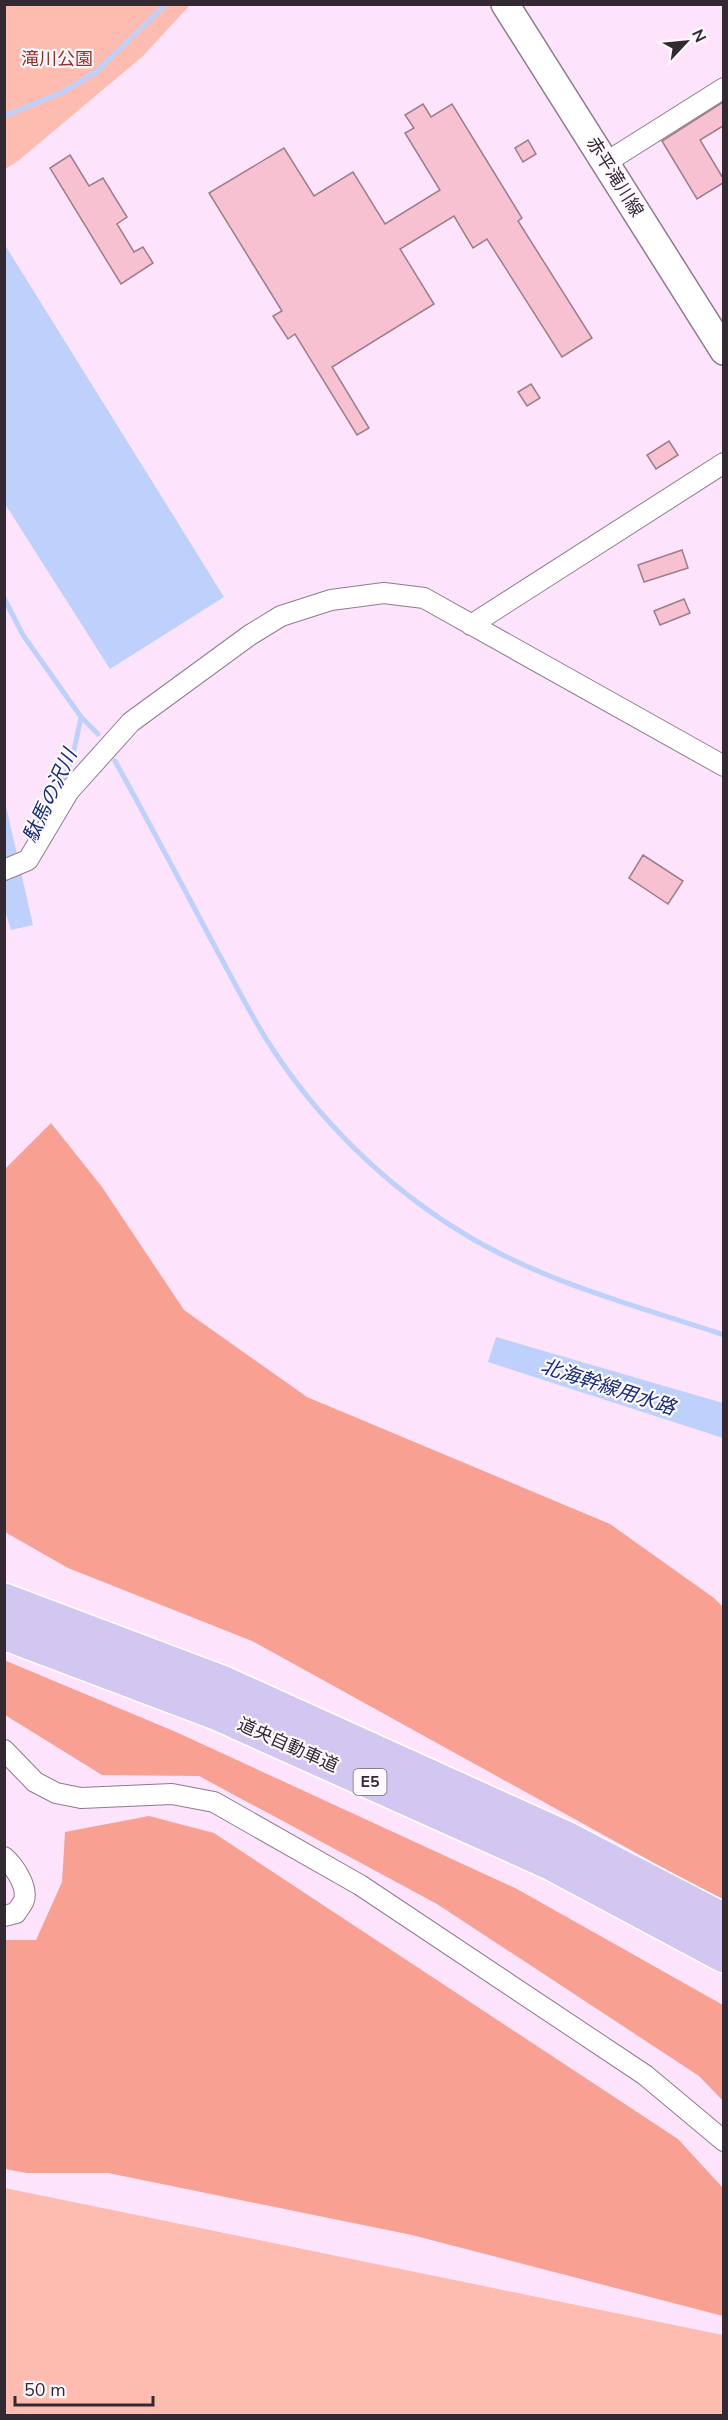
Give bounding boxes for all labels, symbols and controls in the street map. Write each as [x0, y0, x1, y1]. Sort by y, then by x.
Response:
north arrow [656, 12, 716, 72]
text: N [686, 26, 711, 46]
park label: 滝川公園 [21, 47, 93, 71]
street label: 赤平滝川線 [581, 132, 649, 222]
water label: 駄馬の沢川 [17, 743, 84, 847]
water label: 北海幹線用水路 [537, 1353, 681, 1422]
street label: 道央自動車道 [234, 1712, 342, 1778]
road number: E5 [354, 1769, 386, 1795]
scale bar [15, 2369, 153, 2407]
text: 50 m [24, 2378, 66, 2402]

